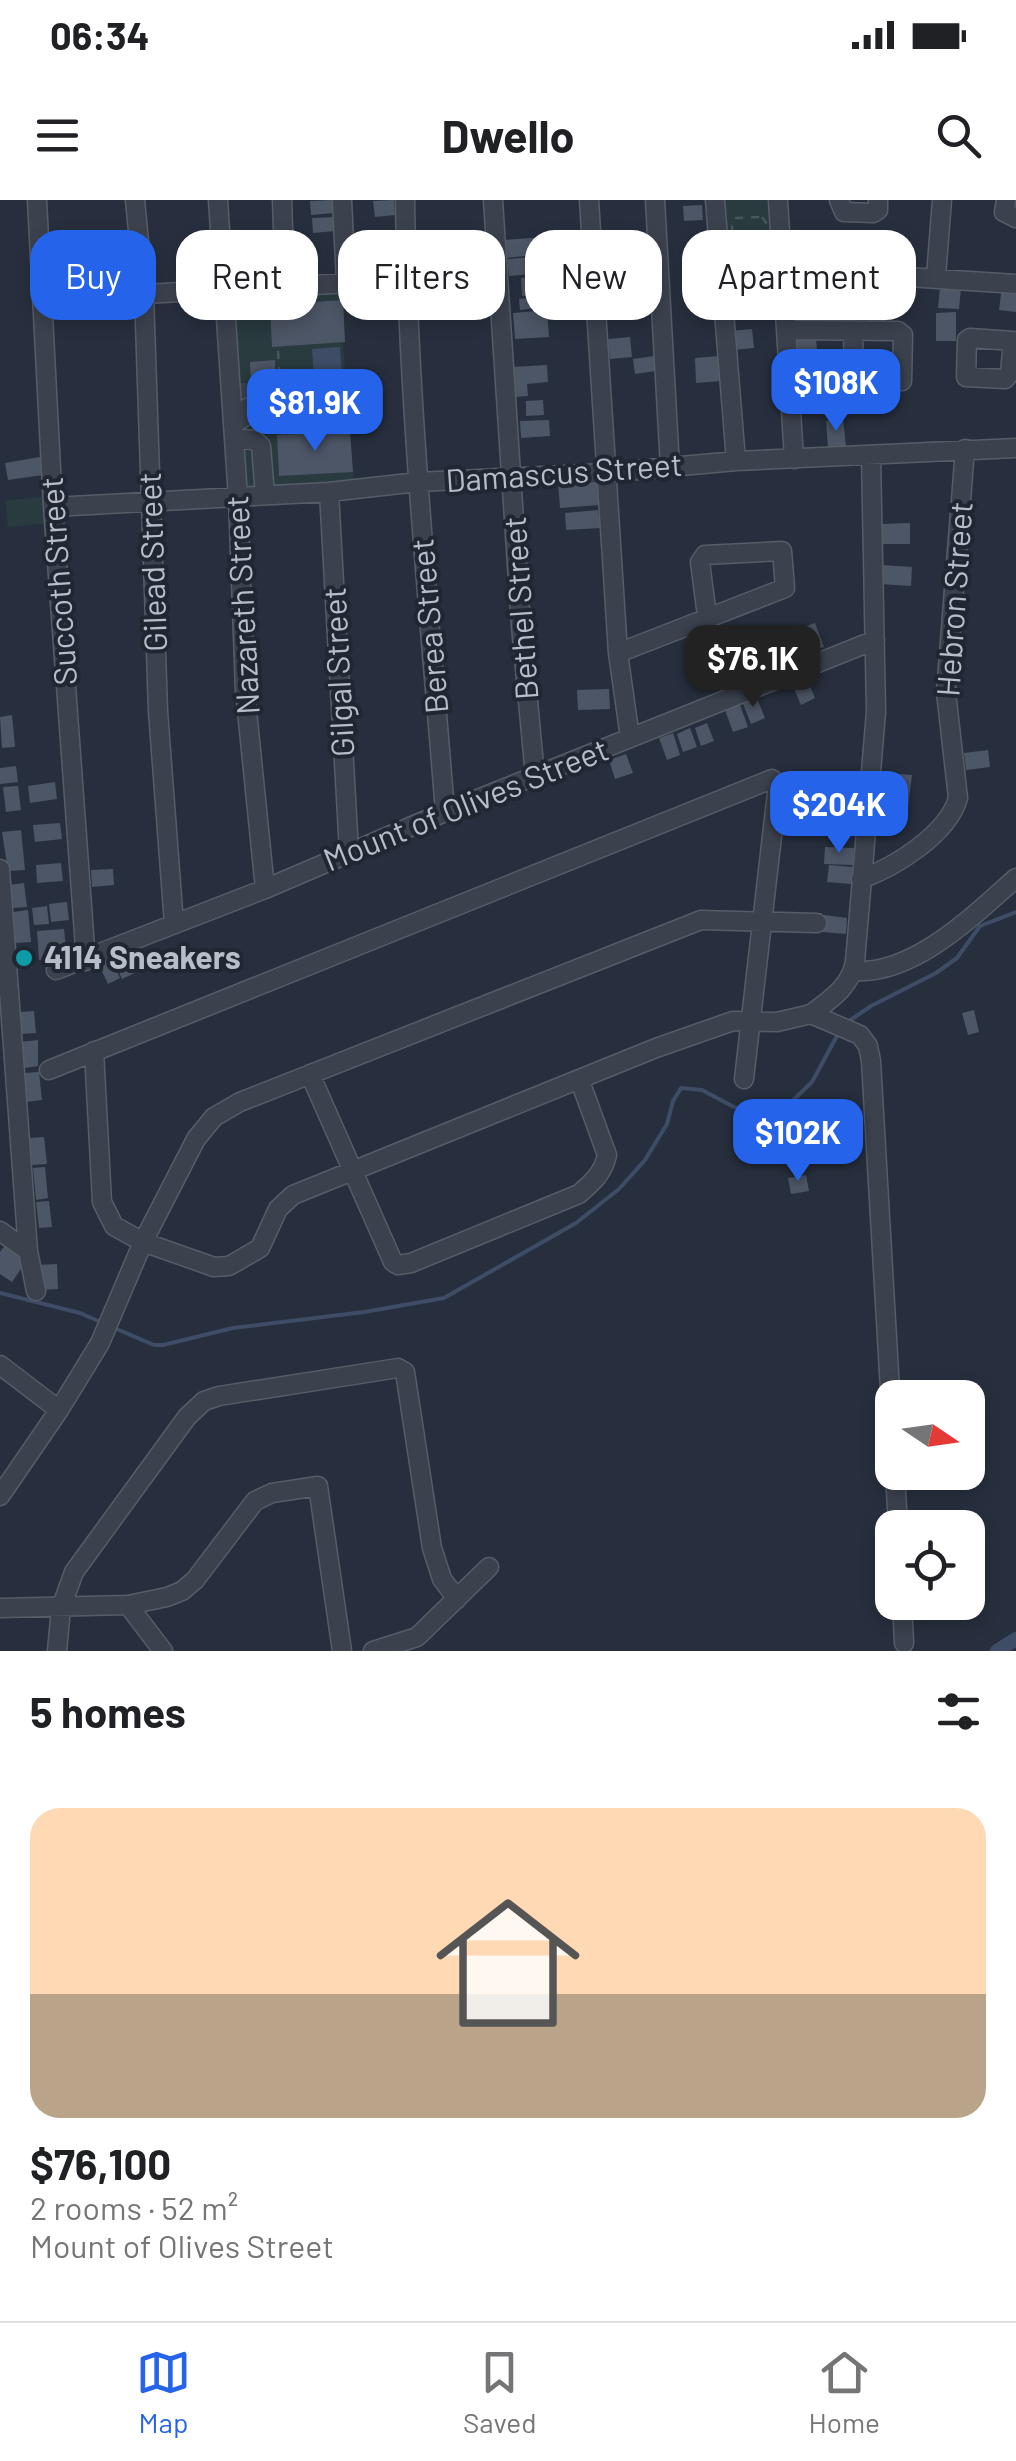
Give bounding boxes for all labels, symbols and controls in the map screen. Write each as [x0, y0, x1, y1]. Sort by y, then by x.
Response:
text: 06:34 [50, 12, 149, 58]
icon: menu [30, 108, 85, 163]
text: Dwello [441, 108, 575, 162]
icon: search [931, 108, 986, 163]
chip: Buy [30, 230, 156, 320]
chip: Rent [176, 230, 318, 320]
chip: Filters [338, 230, 505, 320]
chip: New [525, 230, 662, 320]
chip: Apartment [682, 230, 916, 320]
pin: $108K [766, 349, 906, 434]
text: $108K [793, 362, 879, 400]
pin: $81.9K [234, 369, 396, 454]
text: $81.9K [269, 382, 361, 420]
street label: Damascus Street [444, 444, 683, 498]
street label: Gilead Street [129, 472, 173, 652]
street label: Succoth Street [31, 476, 83, 687]
street label: Nazareth Street [216, 494, 266, 716]
street label: Hebron Street [927, 500, 979, 698]
street label: Bethel Street [494, 515, 544, 701]
street label: Berea Street [401, 537, 455, 715]
street label: Gilgal Street [314, 586, 360, 758]
pin: $76.1K [672, 625, 834, 710]
text: $76.1K [707, 638, 799, 676]
street label: Mount of Olives Street [317, 729, 613, 878]
pin: $204K [769, 771, 909, 856]
text: $204K [792, 784, 886, 822]
place label: 4114 Sneakers [44, 937, 241, 975]
marker: 4114 Sneakers [13, 947, 35, 969]
pin: $102K [728, 1099, 868, 1184]
text: $102K [755, 1112, 841, 1150]
north arrow [875, 1380, 985, 1490]
map controls [875, 1380, 985, 1620]
button: locate [875, 1510, 985, 1620]
icon: filters [931, 1684, 986, 1739]
text: 5 homes [30, 1686, 186, 1736]
icon: home [418, 1873, 598, 2053]
text: $76,100 [30, 2138, 171, 2188]
text: 2 rooms · 52 m² [30, 2188, 238, 2226]
text: Mount of Olives Street [30, 2226, 334, 2264]
tab: Map [136, 2345, 191, 2439]
tab: Saved [463, 2345, 537, 2439]
tab: Home [809, 2345, 880, 2439]

